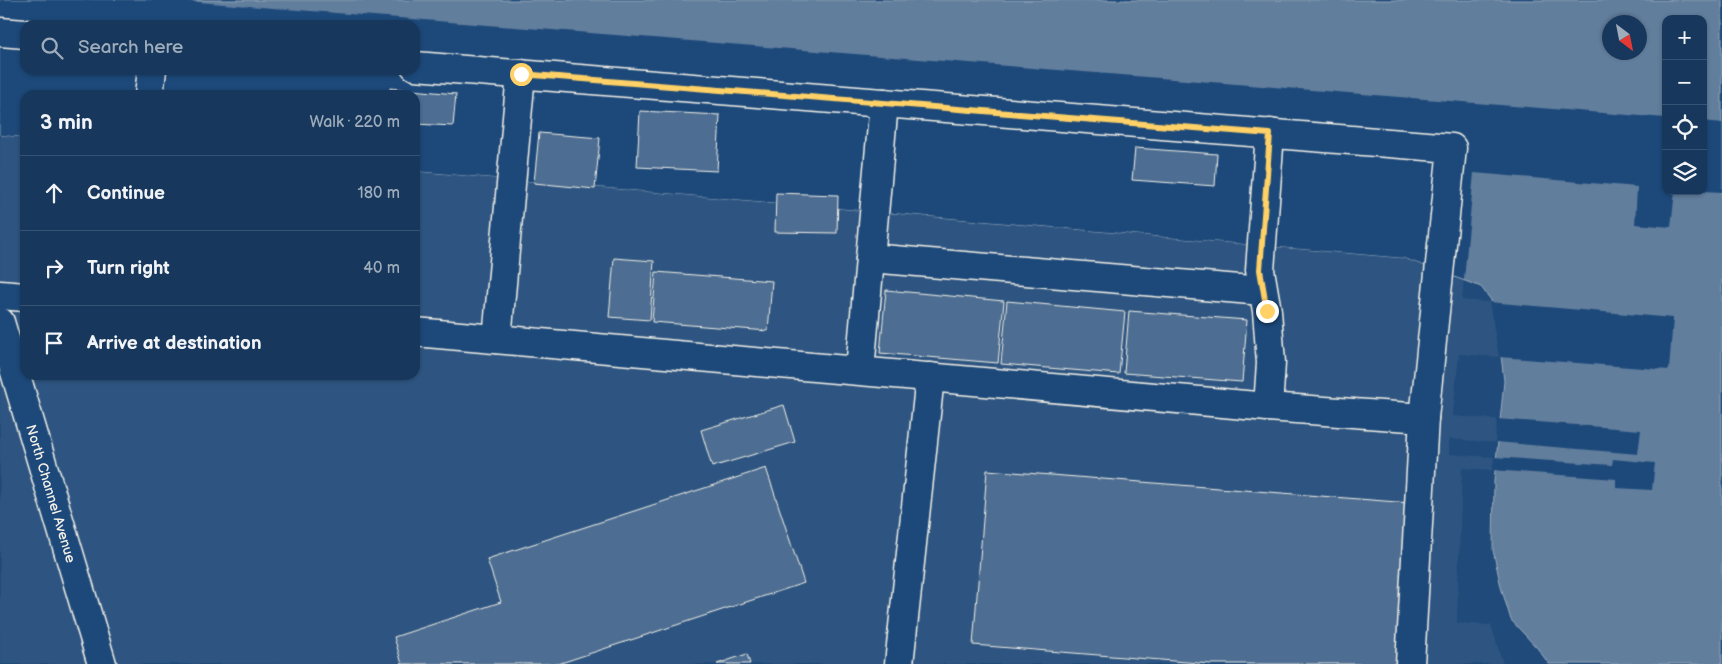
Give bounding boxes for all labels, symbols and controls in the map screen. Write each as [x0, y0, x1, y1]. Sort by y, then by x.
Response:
north arrow [1602, 15, 1647, 60]
map controls [1662, 15, 1707, 195]
button: + [1662, 15, 1707, 60]
search box [20, 20, 420, 75]
icon: search [38, 34, 66, 62]
text: Search here [78, 36, 183, 59]
button: − [1662, 60, 1707, 105]
route start [510, 63, 533, 86]
button: locate [1662, 105, 1707, 150]
text: 3 min [40, 110, 93, 135]
text: Walk · 220 m [310, 113, 400, 132]
button: layers [1662, 150, 1707, 195]
icon: ahead [40, 179, 68, 207]
text: Continue [87, 182, 165, 205]
text: 180 m [358, 184, 400, 203]
icon: right [40, 254, 68, 282]
text: Turn right [87, 257, 170, 280]
text: 40 m [363, 259, 400, 278]
route end [1256, 300, 1279, 323]
icon: arrive [40, 329, 68, 357]
text: Arrive at destination [87, 332, 262, 355]
street label: North Channel Avenue [22, 423, 79, 565]

